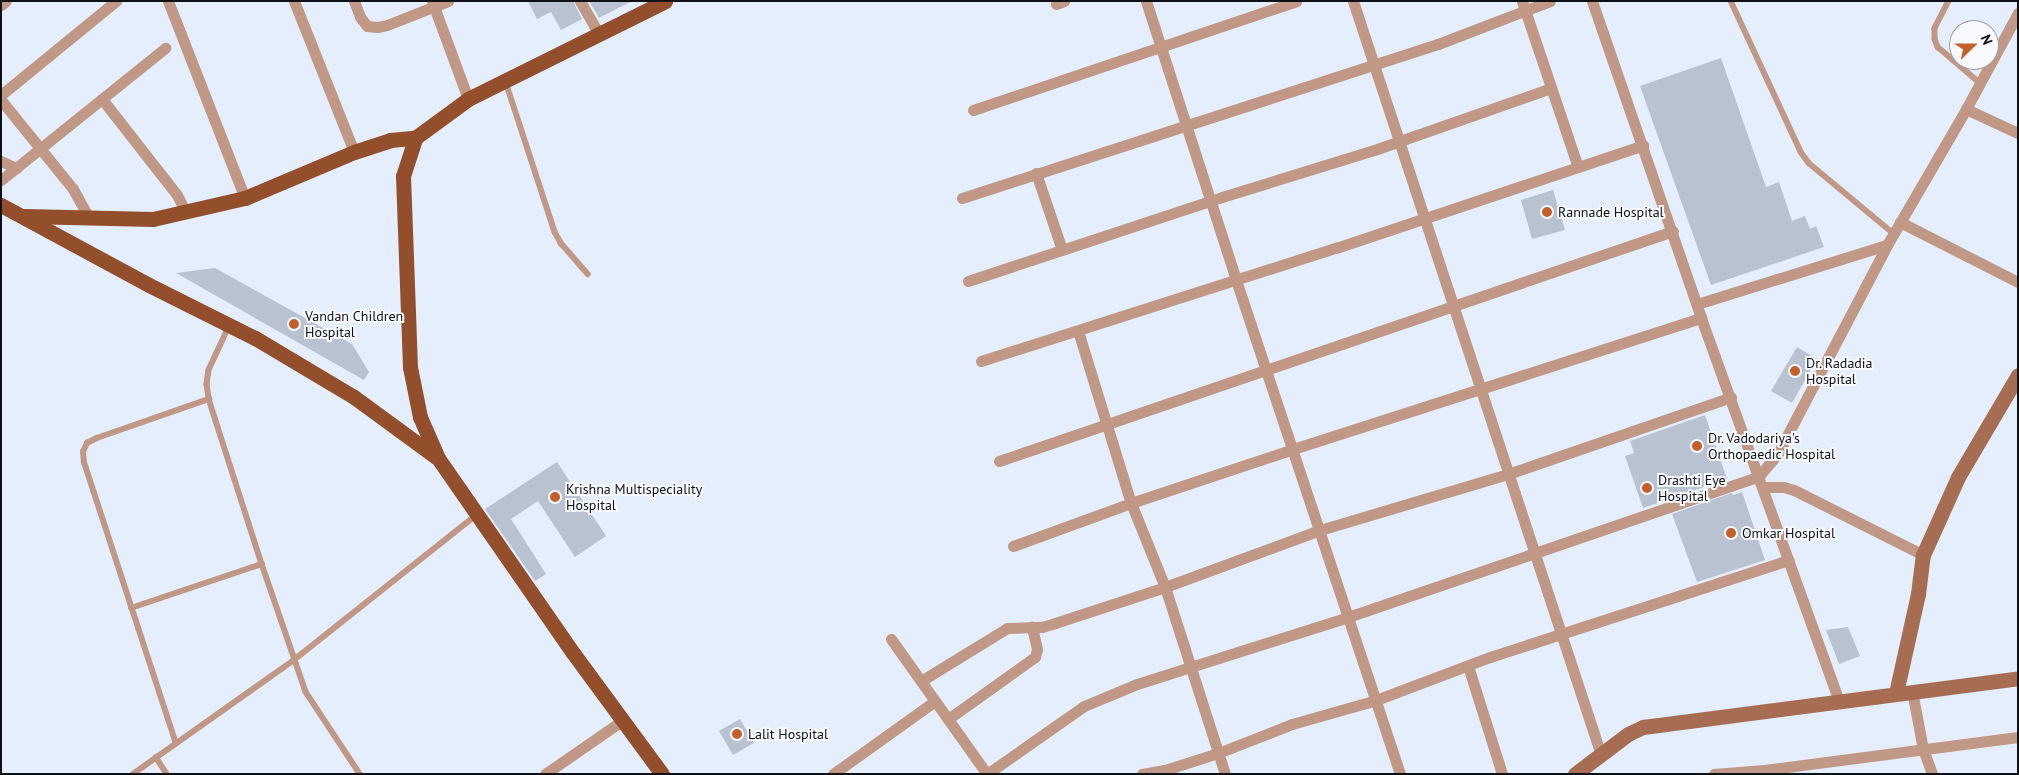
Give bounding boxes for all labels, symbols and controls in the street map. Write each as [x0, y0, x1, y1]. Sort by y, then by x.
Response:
north arrow [1949, 20, 1999, 70]
text: N [1977, 32, 1997, 47]
place label: Rannade Hospital [1558, 204, 1664, 220]
marker: Rannade Hospital [1540, 205, 1554, 219]
place label: Vandan Children Hospital [305, 308, 403, 341]
marker: Vandan Children Hospital [287, 317, 301, 331]
place label: Dr. Radadia Hospital [1806, 355, 1874, 388]
marker: Dr. Radadia Hospital [1788, 364, 1802, 378]
place label: Dr. Vadodariya's Orthopaedic Hospital [1708, 430, 1836, 462]
marker: Dr. Vadodariya's Orthopaedic Hospital [1690, 439, 1704, 453]
place label: Drashti Eye Hospital [1658, 472, 1726, 504]
place label: Krishna Multispeciality Hospital [566, 481, 702, 514]
marker: Drashti Eye Hospital [1640, 481, 1654, 495]
marker: Krishna Multispeciality Hospital [548, 490, 562, 504]
place label: Omkar Hospital [1742, 525, 1835, 541]
marker: Omkar Hospital [1724, 526, 1738, 540]
place label: Lalit Hospital [748, 726, 828, 742]
marker: Lalit Hospital [730, 727, 744, 741]

